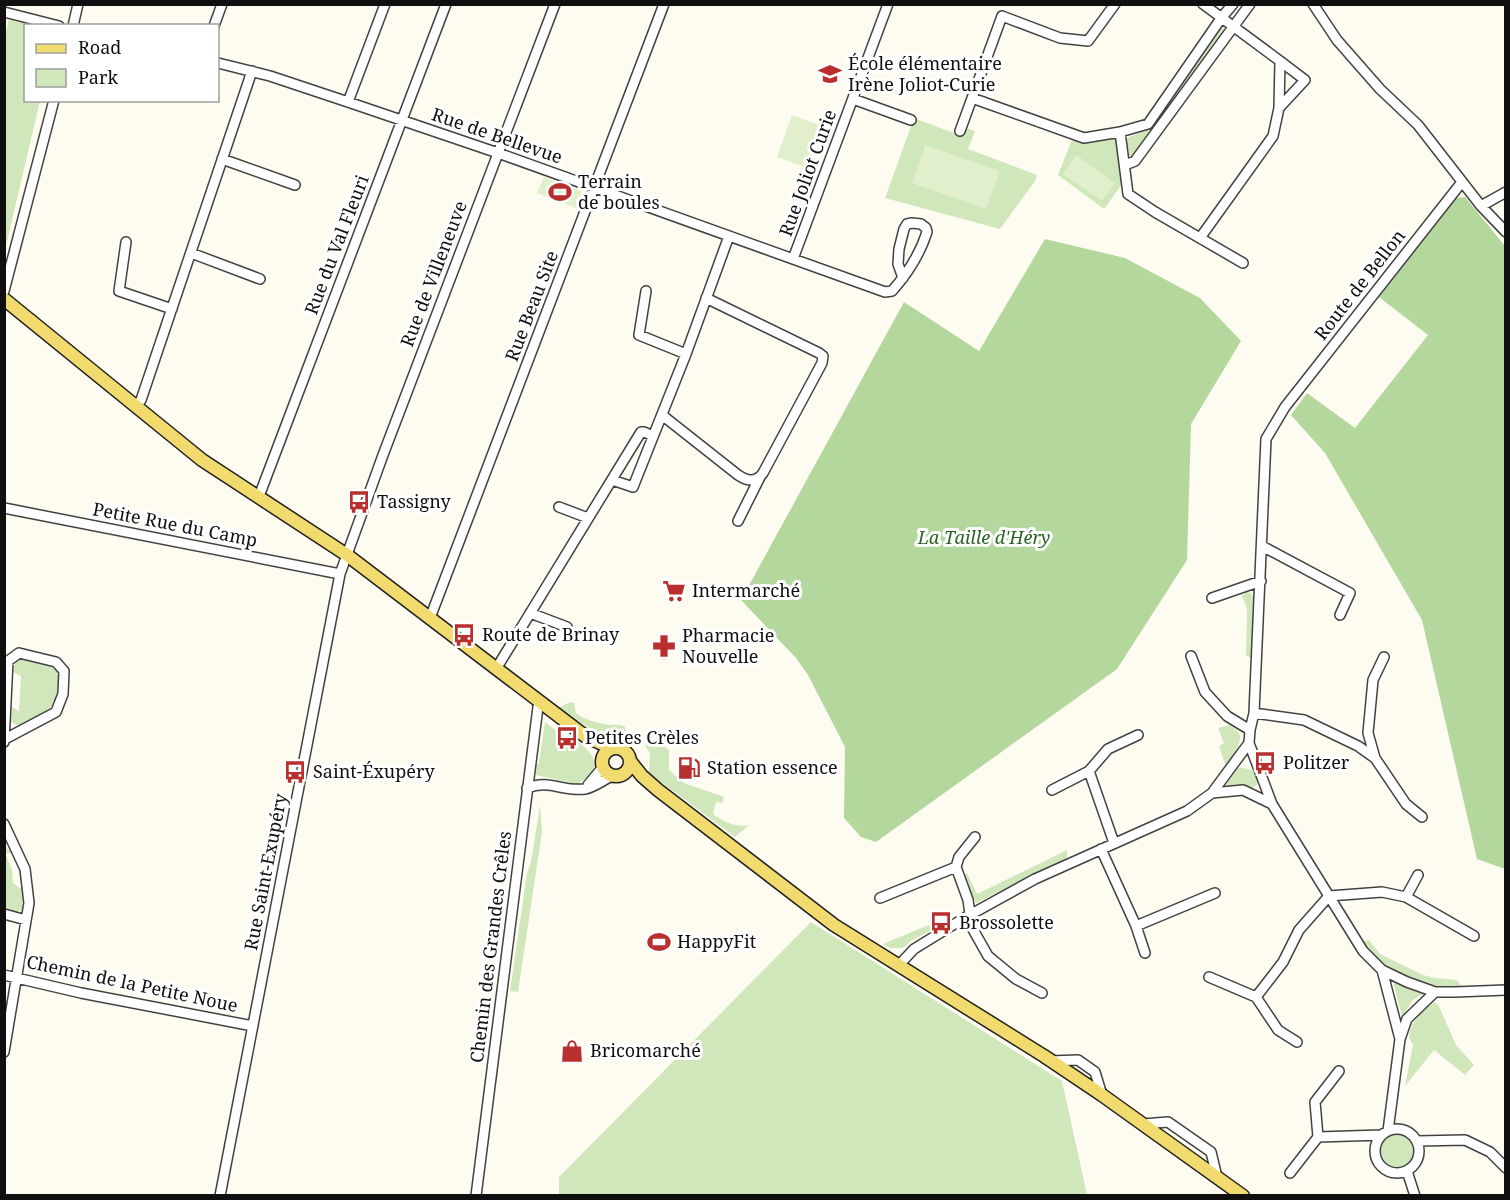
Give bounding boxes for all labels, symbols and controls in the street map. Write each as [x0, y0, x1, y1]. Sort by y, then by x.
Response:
legend [24, 24, 219, 102]
text: Road [78, 35, 121, 59]
place label: École élémentaire Irène Joliot-Curie [848, 51, 1002, 96]
school or university icon: École élémentaire Irène Joliot-Curie [817, 61, 843, 87]
text: Park [78, 65, 118, 89]
street label: Rue de Bellevue [429, 101, 566, 169]
street label: Rue Joliot Curie [773, 106, 841, 239]
place label: Terrain de boules [578, 169, 660, 214]
street label: Rue du Val Fleuri [298, 171, 374, 318]
sports icon: Terrain de boules [547, 179, 573, 205]
street label: Rue de Villeneuve [394, 197, 472, 350]
street label: Route de Bellon [1308, 224, 1410, 345]
street label: Rue Beau Site [499, 247, 563, 364]
bus stop icon: Tassigny [346, 489, 372, 515]
place label: Tassigny [377, 489, 452, 513]
street label: Petite Rue du Camp [91, 496, 260, 552]
park label: La Taille d'Héry [917, 525, 1050, 549]
supermarket icon: Intermarché [661, 578, 687, 604]
place label: Intermarché [692, 578, 800, 602]
bus stop icon: Route de Brinay [451, 622, 477, 648]
place label: Route de Brinay [482, 622, 620, 646]
place label: Pharmacie Nouvelle [682, 623, 774, 668]
pharmacy icon: Pharmacie Nouvelle [651, 633, 677, 659]
bus stop icon: Petites Crèles [554, 725, 580, 751]
place label: Petites Crèles [585, 725, 699, 749]
bus stop icon: Politzer [1252, 750, 1278, 776]
place label: Politzer [1283, 750, 1350, 774]
fuel station icon: Station essence [676, 755, 702, 781]
place label: Station essence [707, 755, 838, 779]
bus stop icon: Saint-Éxupéry [282, 759, 308, 785]
place label: Saint-Éxupéry [313, 759, 435, 783]
street label: Rue Saint-Exupéry [238, 791, 292, 952]
street label: Chemin des Grandes Crêles [464, 830, 516, 1064]
bus stop icon: Brossolette [928, 910, 954, 936]
place label: Brossolette [959, 910, 1054, 934]
sports icon: HappyFit [646, 929, 672, 955]
place label: HappyFit [677, 929, 756, 953]
street label: Chemin de la Petite Noue [24, 949, 240, 1017]
shop icon: Bricomarché [559, 1038, 585, 1064]
place label: Bricomarché [590, 1038, 701, 1062]

